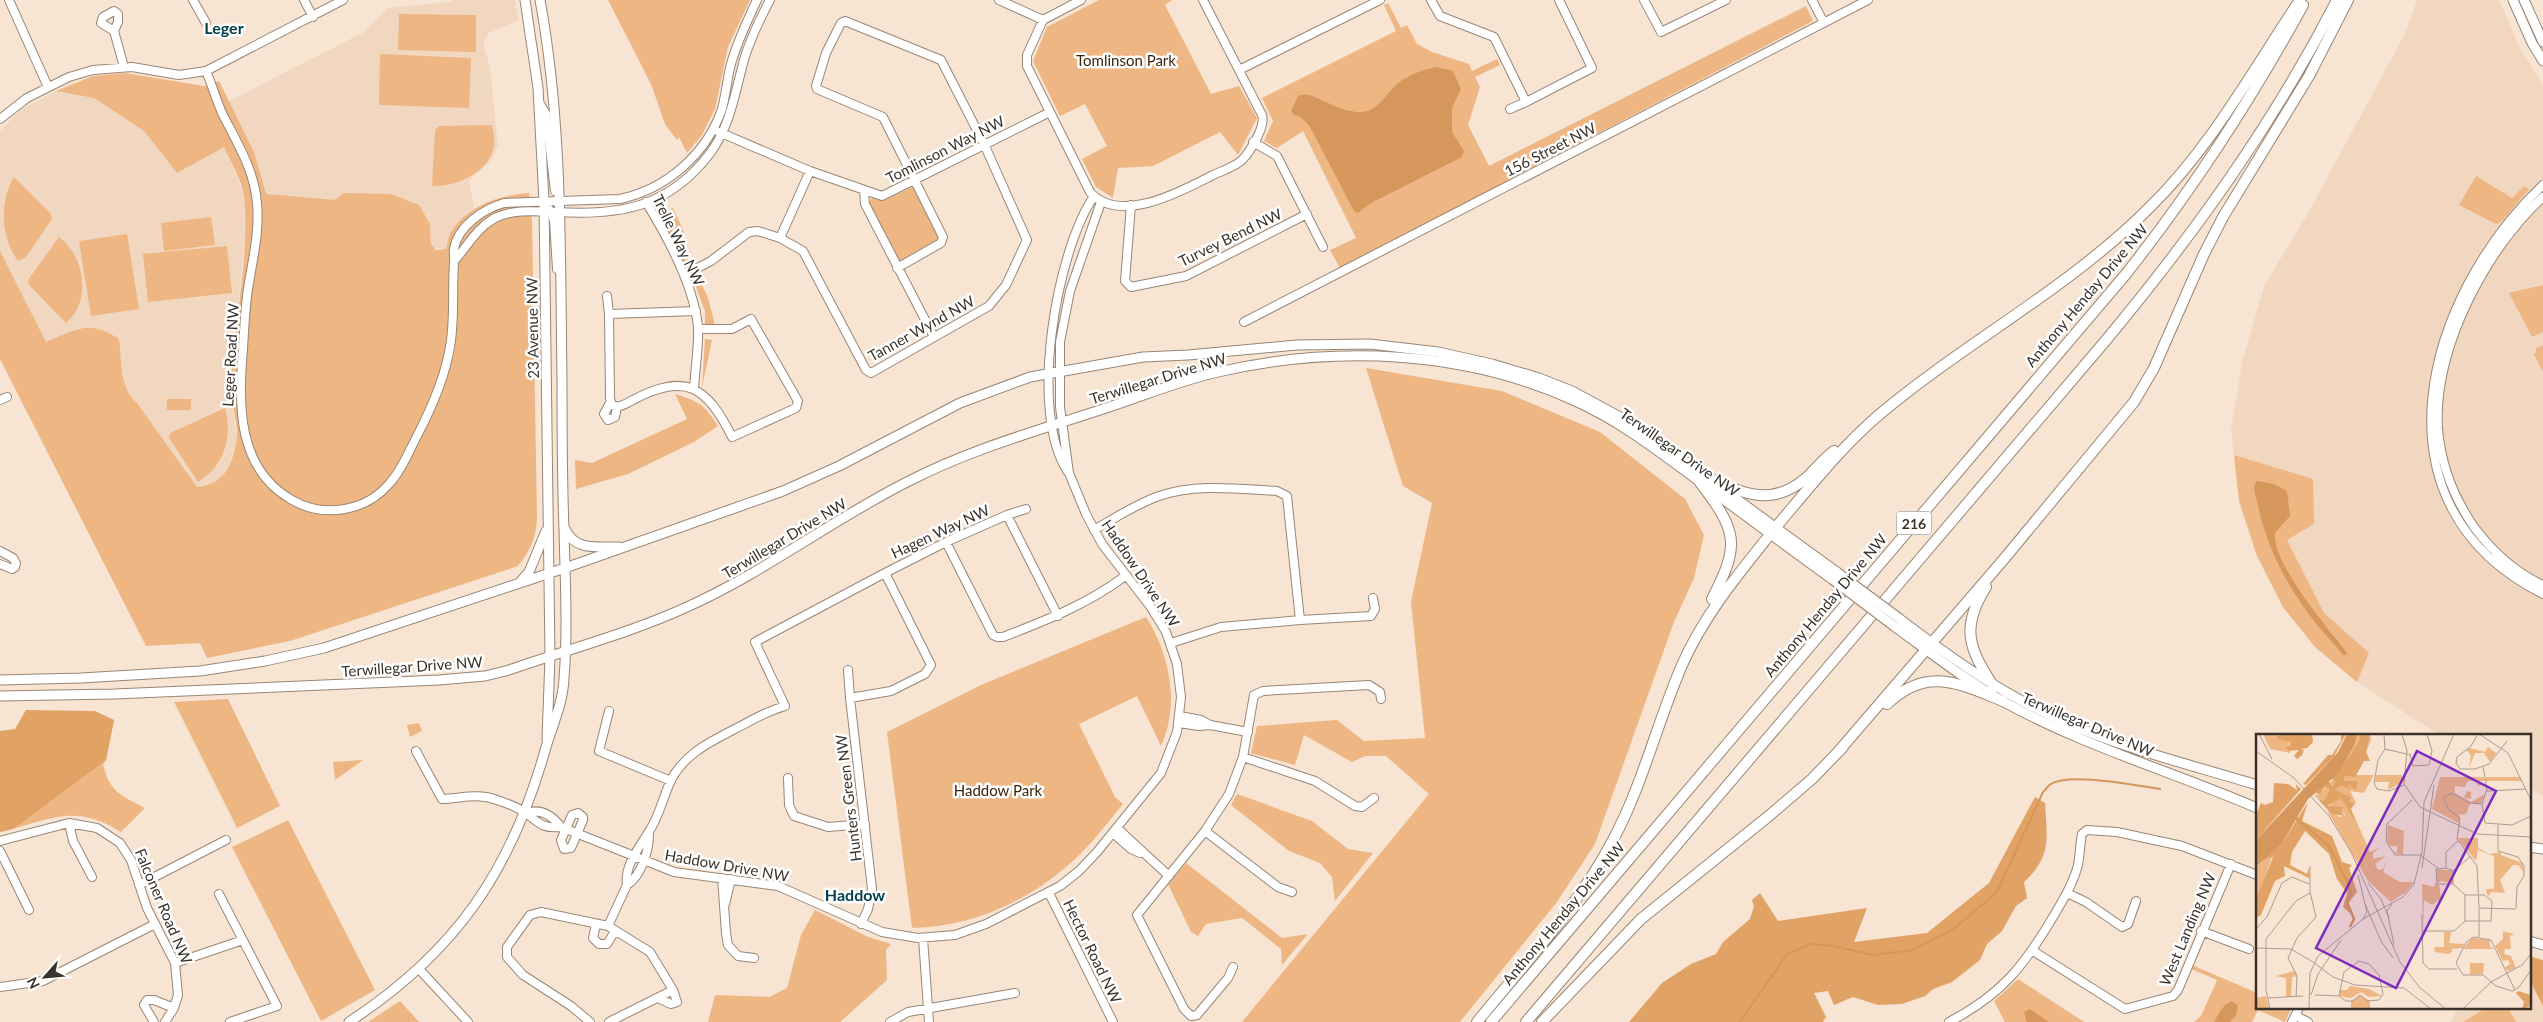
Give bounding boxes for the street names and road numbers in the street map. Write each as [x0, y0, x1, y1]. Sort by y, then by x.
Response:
street label: Tomlinson Way NW [883, 111, 1008, 187]
street label: 156 Street NW [1501, 118, 1599, 180]
street label: Trelle Way NW [649, 192, 709, 289]
street label: Turvey Bend NW [1175, 204, 1285, 270]
street label: Anthony Henday Drive NW [2021, 220, 2151, 370]
street label: 23 Avenue NW [522, 277, 542, 379]
street label: Tanner Wynd NW [865, 291, 978, 365]
street label: Leger Road NW [218, 302, 242, 407]
street label: Terwillegar Drive NW [1088, 349, 1229, 407]
street label: Terwillegar Drive NW [1617, 404, 1744, 500]
street label: Terwillegar Drive NW [719, 494, 850, 582]
street label: Hagen Way NW [888, 500, 992, 562]
road number: 216 [1896, 512, 1932, 534]
street label: Haddow Drive NW [1098, 516, 1184, 631]
street label: Anthony Henday Drive NW [1760, 530, 1890, 680]
street label: Terwillegar Drive NW [341, 652, 484, 680]
street label: Terwillegar Drive NW [2019, 688, 2157, 760]
street label: Hunters Green NW [831, 733, 865, 863]
street label: Anthony Henday Drive NW [1498, 838, 1628, 988]
street label: Haddow Drive NW [664, 845, 791, 885]
street label: Falconer Road NW [132, 846, 197, 967]
street label: West Landing NW [2155, 869, 2219, 988]
street label: Hector Road NW [1060, 896, 1126, 1006]

